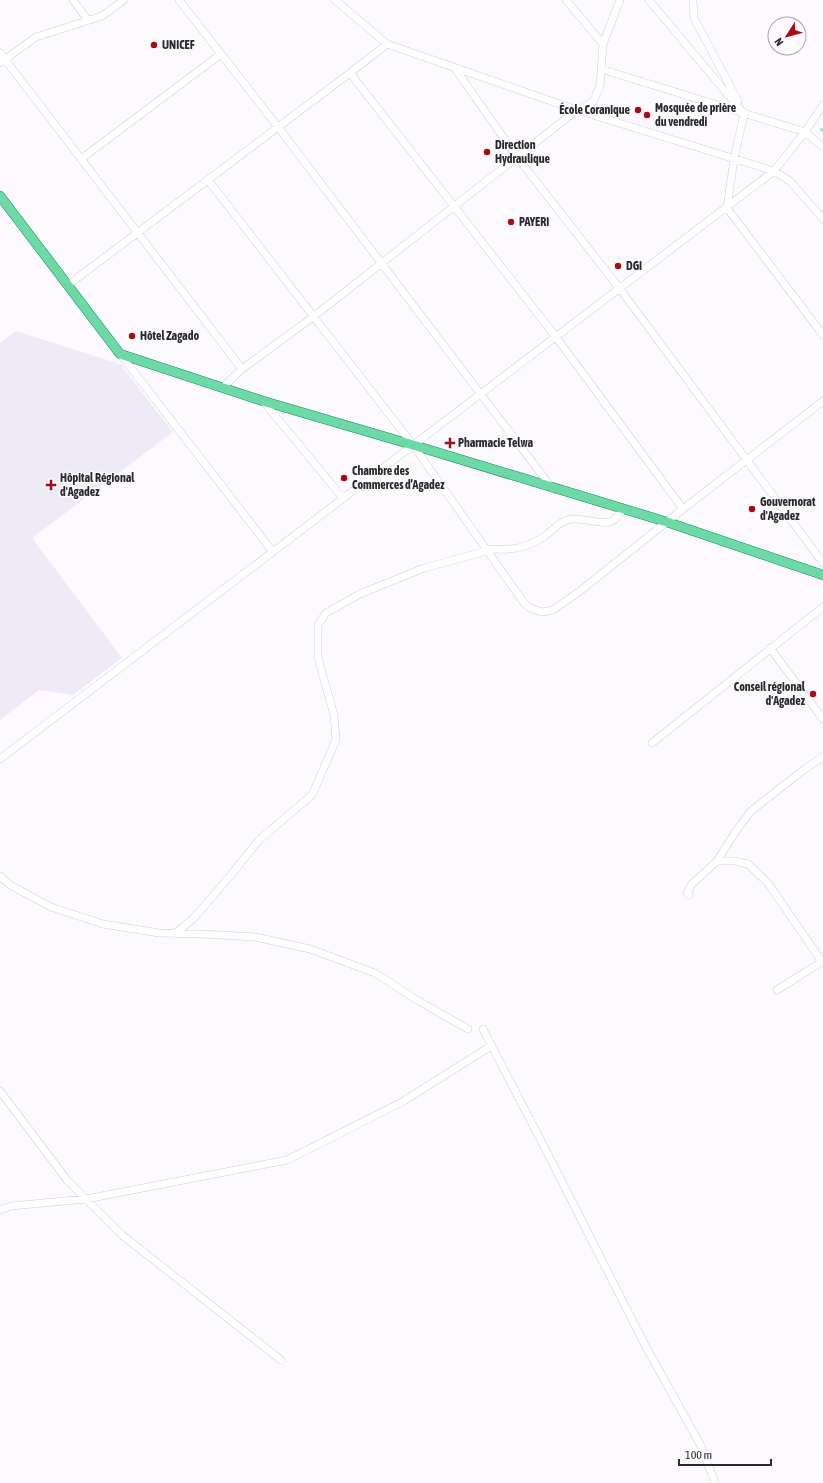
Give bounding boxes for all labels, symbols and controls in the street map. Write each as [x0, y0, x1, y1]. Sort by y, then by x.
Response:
north arrow [767, 16, 807, 56]
text: N [772, 36, 786, 48]
place label: UNICEF [162, 38, 195, 52]
marker: UNICEF [149, 40, 159, 50]
place label: Mosquée de prière du vendredi [655, 101, 737, 129]
place label: École Coranique [559, 102, 631, 117]
marker: École Coranique [633, 105, 643, 115]
marker: Mosquée de prière du vendredi [642, 110, 652, 120]
place label: Direction Hydraulique [495, 138, 551, 166]
marker: Direction Hydraulique [482, 147, 492, 157]
place label: PAYERI [519, 215, 549, 229]
marker: PAYERI [506, 217, 516, 227]
place label: DGI [626, 259, 642, 273]
marker: DGI [613, 261, 623, 271]
place label: Hôtel Zagado [140, 329, 199, 343]
marker: Hôtel Zagado [127, 331, 137, 341]
place label: Pharmacie Telwa [458, 436, 533, 450]
marker: Pharmacie Telwa [445, 438, 455, 448]
place label: Chambre des Commerces d’Agadez [352, 464, 445, 492]
place label: Hôpital Régional d'Agadez [60, 471, 135, 499]
marker: Chambre des Commerces d’Agadez [339, 473, 349, 483]
marker: Hôpital Régional d'Agadez [45, 479, 57, 491]
place label: Gouvernorat d'Agadez [760, 495, 816, 523]
marker: Gouvernorat d'Agadez [747, 504, 757, 514]
place label: Conseil régional d'Agadez [734, 680, 806, 708]
marker: Conseil régional d'Agadez [808, 689, 818, 699]
scale bar [679, 1441, 771, 1467]
text: 100 m [685, 1448, 712, 1462]

